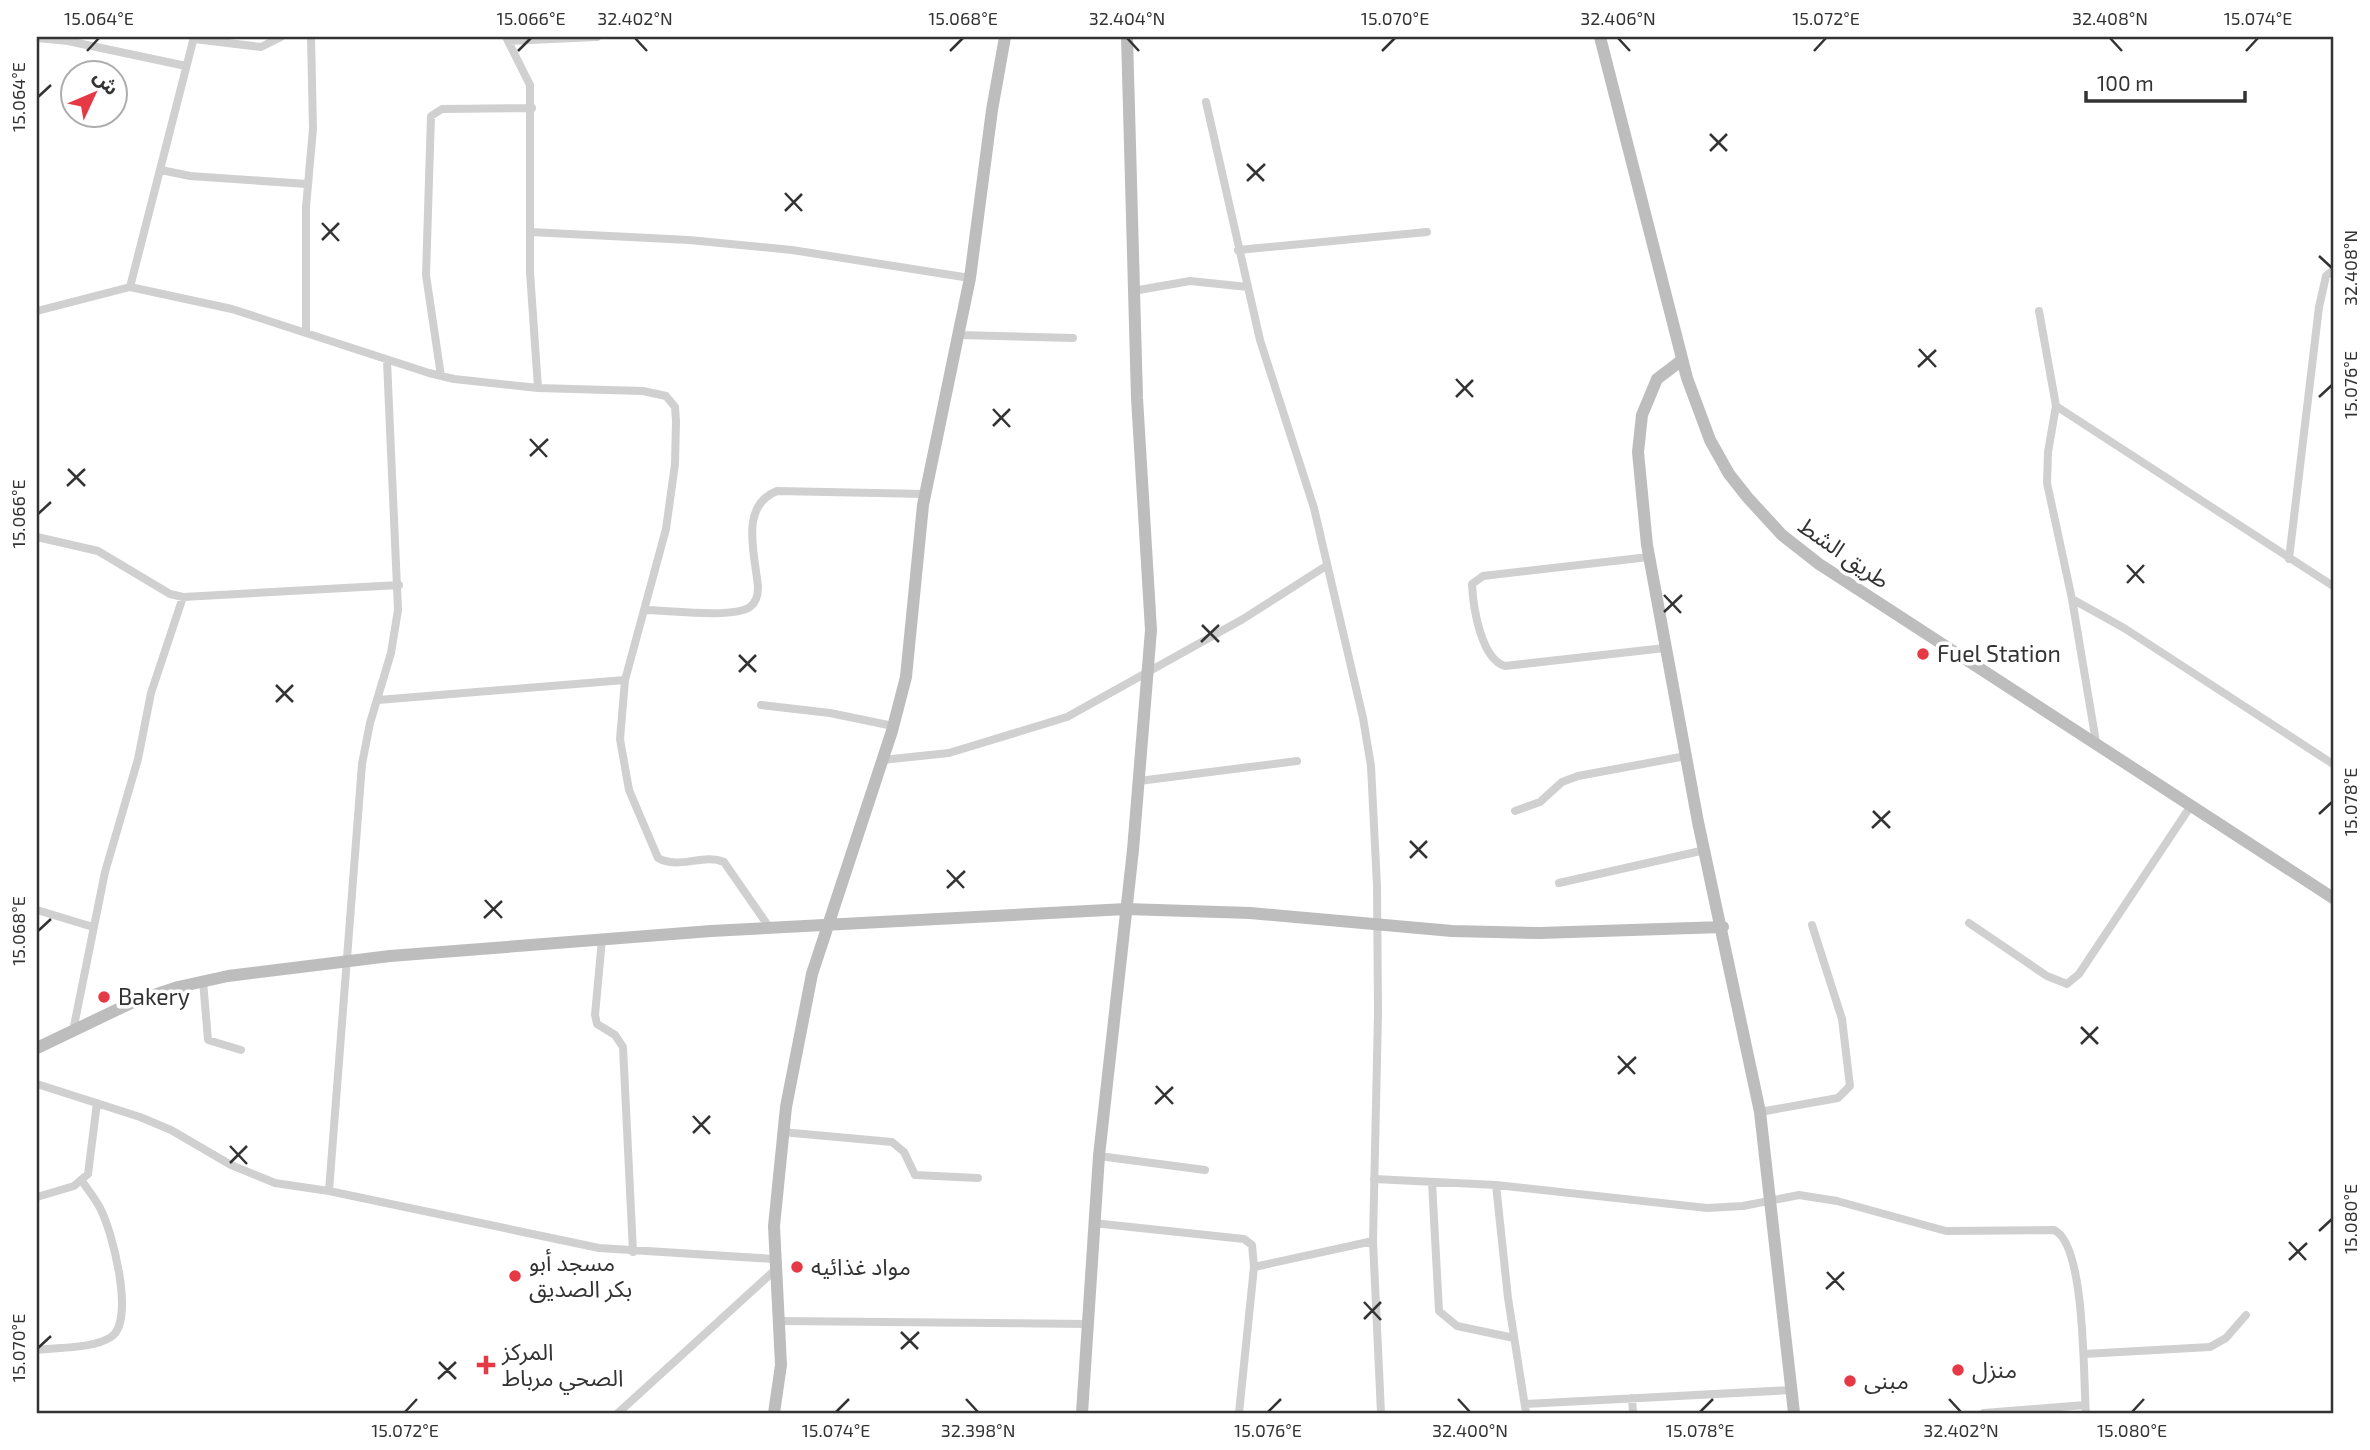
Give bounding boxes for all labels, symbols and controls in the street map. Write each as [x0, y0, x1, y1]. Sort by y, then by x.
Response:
text: 15.064°E [64, 7, 134, 29]
text: 15.066°E [497, 7, 566, 29]
text: 32.402°N [597, 7, 673, 29]
text: 15.068°E [928, 7, 998, 29]
text: 32.404°N [1089, 7, 1165, 29]
text: 15.070°E [1361, 7, 1429, 29]
text: 32.406°N [1580, 7, 1656, 29]
text: 15.072°E [1792, 7, 1860, 29]
text: 32.408°N [2072, 7, 2148, 29]
text: 15.074°E [2224, 7, 2292, 29]
north arrow [60, 60, 130, 130]
scale bar [2086, 60, 2246, 104]
text: 15.064°E [7, 62, 29, 132]
text: ش [89, 64, 124, 99]
text: 100 m [2097, 70, 2154, 95]
text: 32.408°N [2339, 230, 2361, 306]
text: 15.076°E [2339, 351, 2361, 419]
text: 15.066°E [7, 480, 29, 549]
street label: طريق الشط [1793, 511, 1895, 594]
place label: Fuel Station [1937, 639, 2061, 667]
marker: Fuel Station [1915, 646, 1931, 662]
text: 15.078°E [2339, 768, 2361, 836]
text: 15.068°E [7, 896, 29, 966]
place label: Bakery [118, 982, 190, 1010]
marker: Bakery [96, 989, 112, 1005]
text: 15.080°E [2339, 1184, 2361, 1254]
place label: مسجد أبو بكر الصديق [529, 1248, 632, 1303]
place label: مواد غذائيه [811, 1252, 911, 1281]
marker: مواد غذائيه [789, 1259, 805, 1275]
marker: مسجد أبو بكر الصديق [507, 1268, 523, 1284]
text: 15.070°E [7, 1314, 29, 1382]
place label: المركز الصحي مرباط [501, 1337, 624, 1395]
marker: المركز الصحي مرباط [476, 1355, 496, 1375]
place label: منزل [1972, 1355, 2017, 1384]
marker: منزل [1950, 1362, 1966, 1378]
place label: مبنى [1864, 1366, 1909, 1394]
marker: مبنى [1842, 1373, 1858, 1389]
text: 15.072°E [371, 1419, 439, 1441]
text: 15.074°E [802, 1419, 870, 1441]
text: 32.398°N [941, 1419, 1015, 1441]
text: 15.076°E [1234, 1419, 1302, 1441]
text: 32.400°N [1432, 1419, 1508, 1441]
text: 15.078°E [1666, 1419, 1734, 1441]
text: 32.402°N [1923, 1419, 1999, 1441]
text: 15.080°E [2097, 1419, 2167, 1441]

